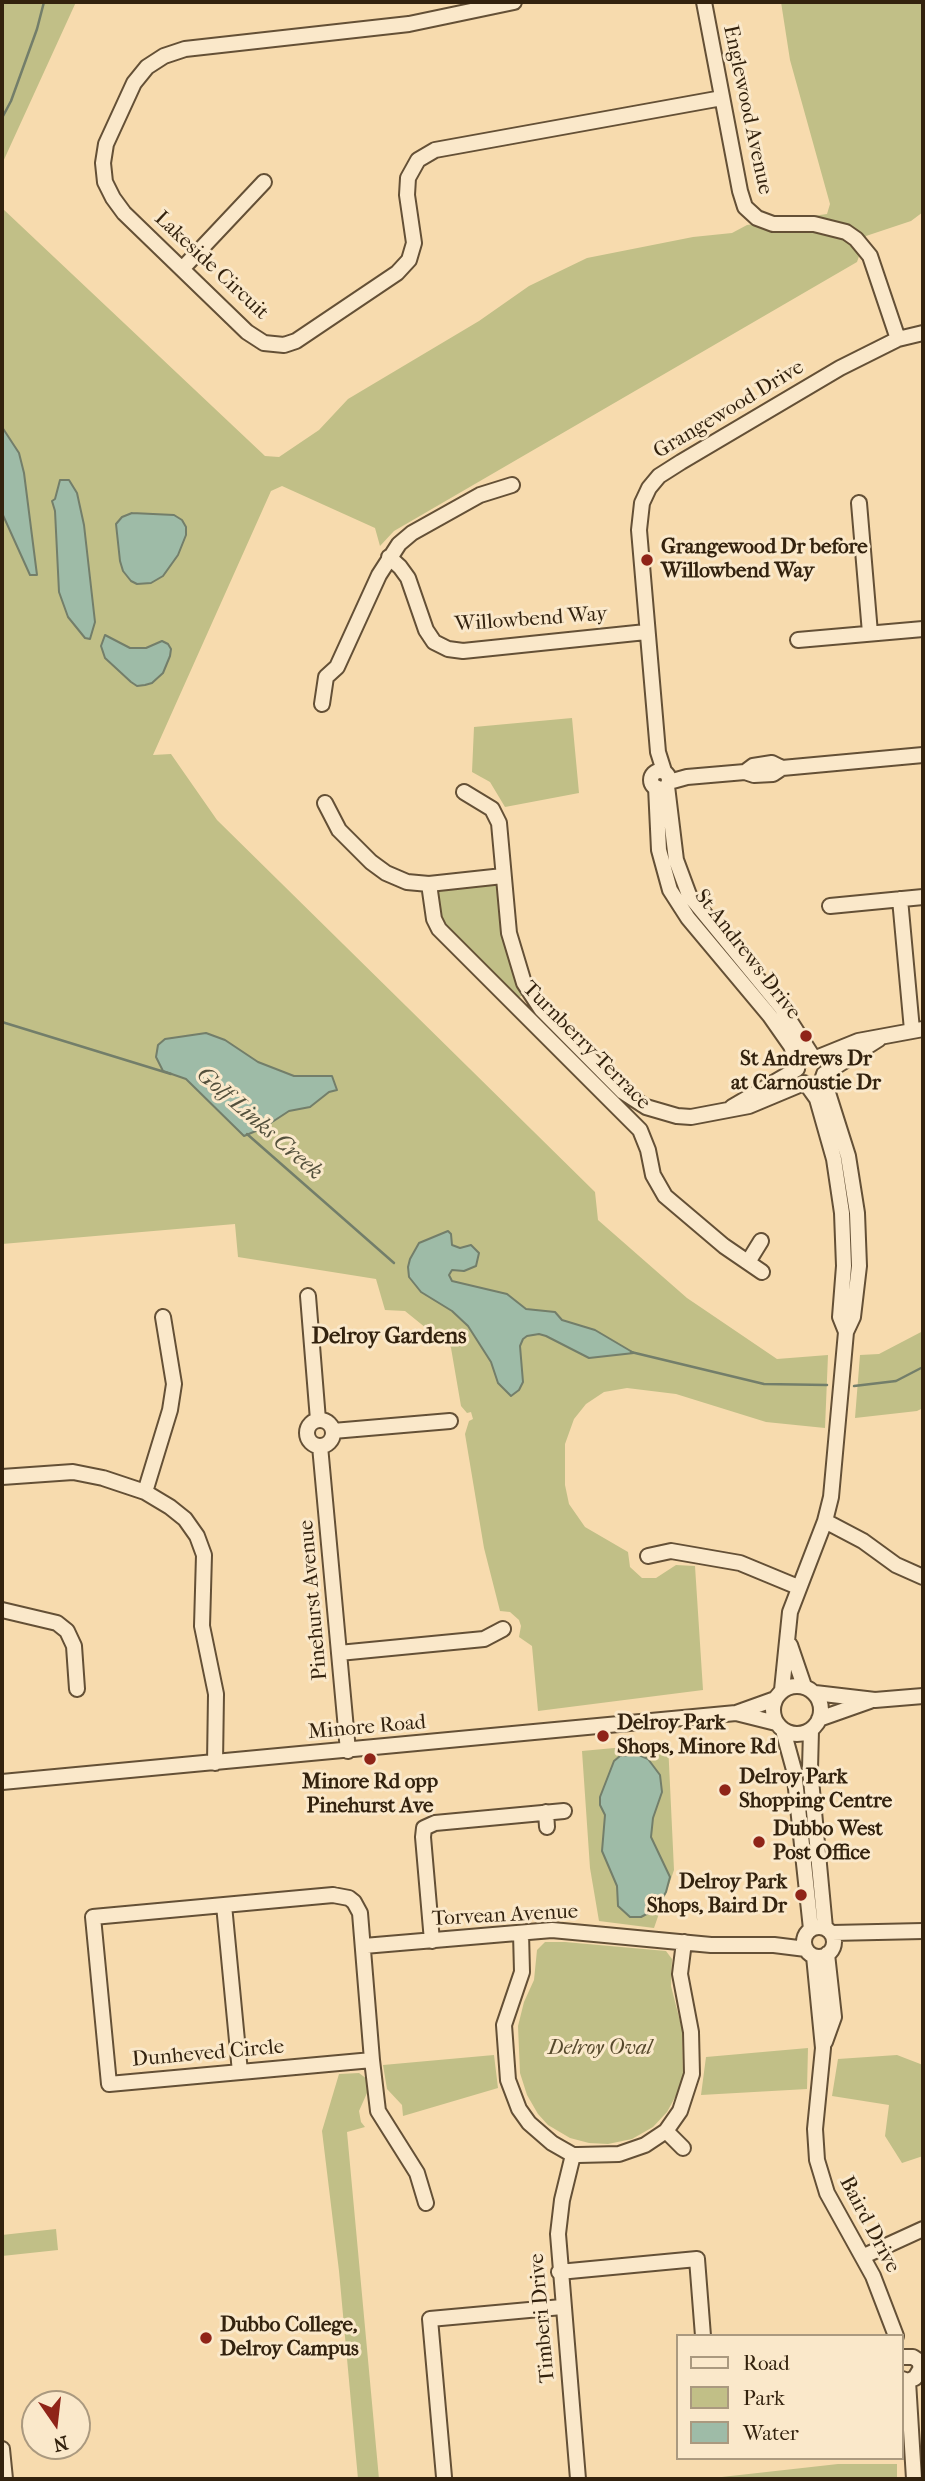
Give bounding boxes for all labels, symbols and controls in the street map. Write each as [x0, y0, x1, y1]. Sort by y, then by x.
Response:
street label: Englewood Avenue [717, 23, 777, 197]
street label: Lakeside Circuit [149, 207, 273, 325]
street label: Grangewood Drive [649, 355, 809, 465]
place label: Grangewood Dr before Willowbend Way [661, 535, 868, 585]
marker: Grangewood Dr before Willowbend Way [639, 552, 655, 568]
street label: Willowbend Way [454, 602, 608, 638]
street label: St Andrews Drive [688, 885, 806, 1025]
street label: Turnberry Terrace [516, 976, 656, 1116]
marker: St Andrews Dr at Carnoustie Dr [798, 1028, 814, 1044]
place label: St Andrews Dr at Carnoustie Dr [731, 1047, 881, 1097]
water label: Golf Links Creek [190, 1062, 328, 1186]
district label: Delroy Gardens [311, 1323, 467, 1351]
street label: Pinehurst Avenue [294, 1519, 334, 1681]
street label: Minore Road [307, 1710, 427, 1746]
place label: Delroy Park Shops, Minore Rd [617, 1711, 776, 1761]
marker: Delroy Park Shops, Minore Rd [595, 1728, 611, 1744]
marker: Minore Rd opp Pinehurst Ave [362, 1751, 378, 1767]
place label: Delroy Park Shopping Centre [739, 1765, 892, 1815]
place label: Minore Rd opp Pinehurst Ave [302, 1770, 438, 1820]
marker: Delroy Park Shopping Centre [717, 1782, 733, 1798]
place label: Dubbo West Post Office [773, 1817, 883, 1867]
marker: Dubbo West Post Office [751, 1834, 767, 1850]
place label: Delroy Park Shops, Baird Dr [647, 1870, 787, 1920]
marker: Delroy Park Shops, Baird Dr [793, 1887, 809, 1903]
street label: Torvean Avenue [431, 1900, 579, 1932]
street label: Dunheved Circle [131, 2035, 285, 2073]
park label: Delroy Oval [548, 2036, 652, 2062]
street label: Baird Drive [833, 2173, 905, 2277]
street label: Timberi Drive [525, 2252, 561, 2384]
place label: Dubbo College, Delroy Campus [220, 2313, 359, 2363]
marker: Dubbo College, Delroy Campus [198, 2330, 214, 2346]
legend [676, 2334, 904, 2460]
text: Road [743, 2351, 790, 2375]
text: Park [743, 2386, 785, 2410]
north arrow [21, 2390, 91, 2460]
text: Water [743, 2421, 799, 2445]
text: N [51, 2431, 70, 2456]

